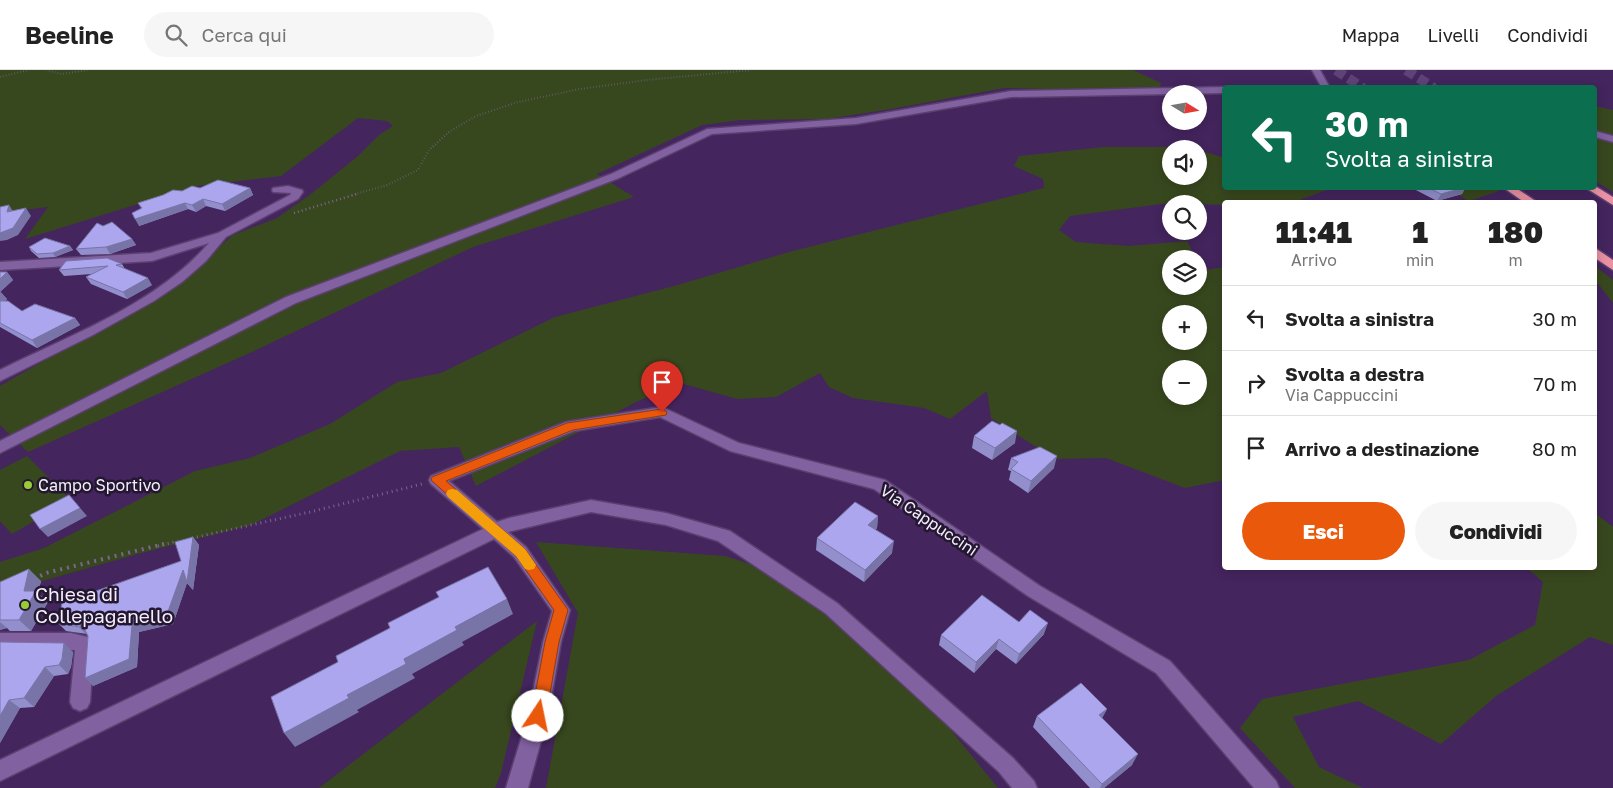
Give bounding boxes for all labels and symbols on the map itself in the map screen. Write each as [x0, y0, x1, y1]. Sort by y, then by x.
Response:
north arrow [1162, 85, 1208, 130]
pin [641, 361, 683, 412]
place label: Campo Sportivo [38, 475, 161, 495]
marker: Campo Sportivo [22, 479, 34, 491]
street label: Via Cappuccini [876, 480, 982, 560]
place label: Chiesa di Collepaganello [35, 582, 173, 627]
marker: Chiesa di Collepaganello [19, 599, 31, 611]
position arrow [511, 689, 563, 741]

